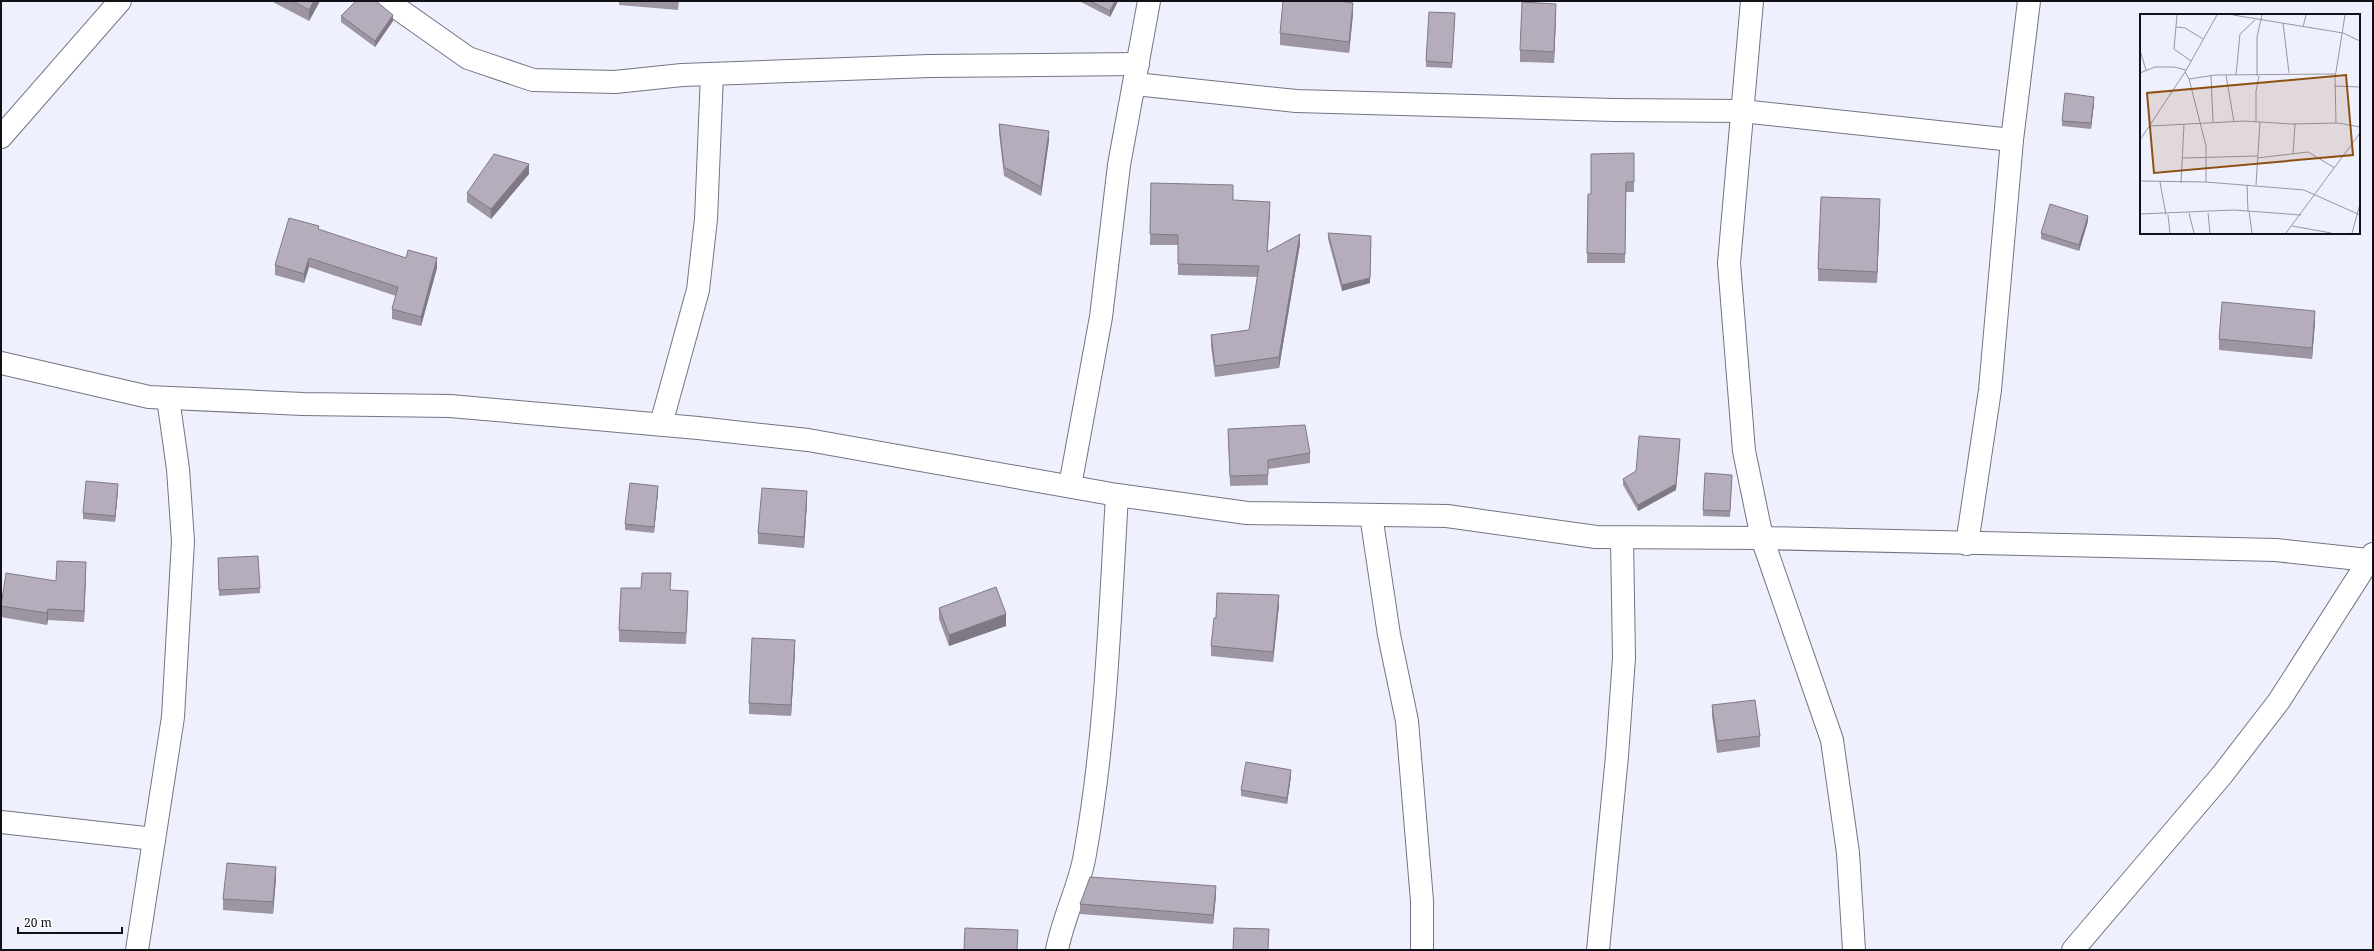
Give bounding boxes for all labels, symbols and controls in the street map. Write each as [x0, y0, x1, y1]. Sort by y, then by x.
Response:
inset map [2140, 14, 2360, 234]
scale bar [18, 909, 122, 935]
text: 20 m [24, 914, 52, 931]

